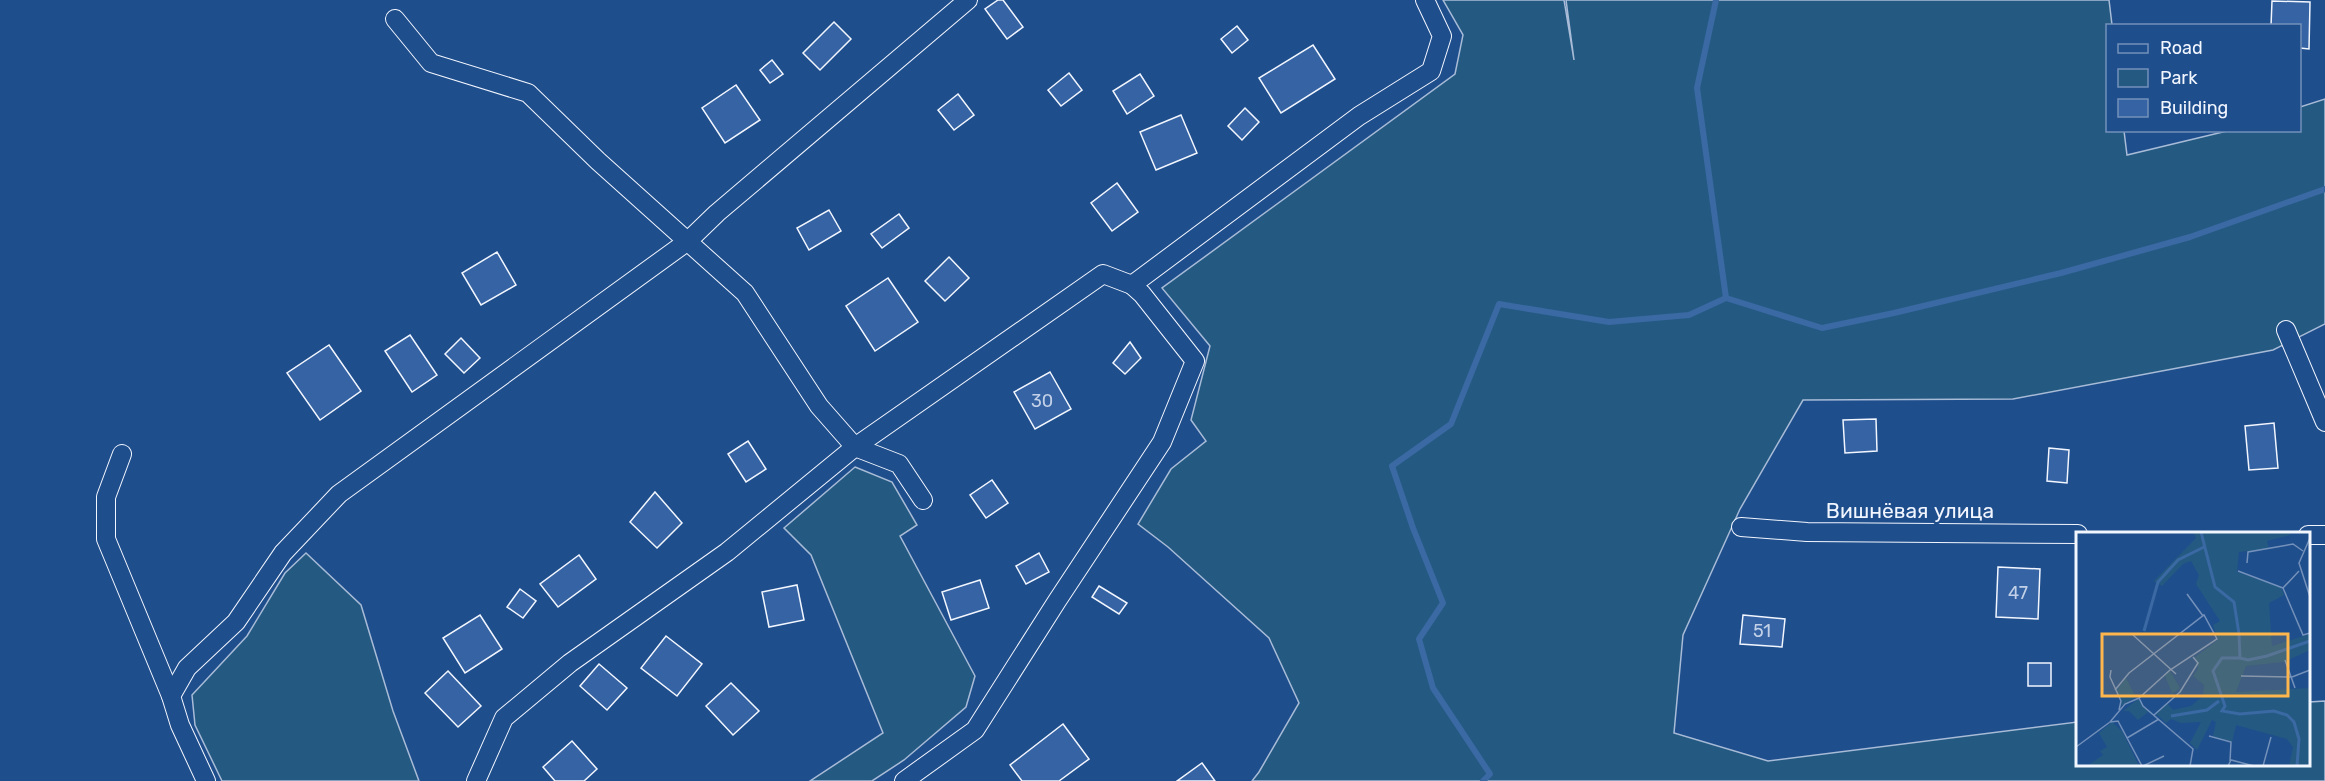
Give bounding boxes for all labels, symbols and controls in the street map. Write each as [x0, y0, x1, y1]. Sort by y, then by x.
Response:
legend [2106, 24, 2301, 132]
text: Road [2160, 37, 2203, 59]
text: Park [2160, 67, 2198, 89]
text: Building [2160, 97, 2228, 119]
house number: 30 [1031, 390, 1053, 412]
street label: Вишнёвая улица [1826, 498, 1994, 523]
inset map [2076, 532, 2310, 766]
house number: 47 [2008, 582, 2028, 604]
house number: 51 [1753, 620, 1771, 642]

